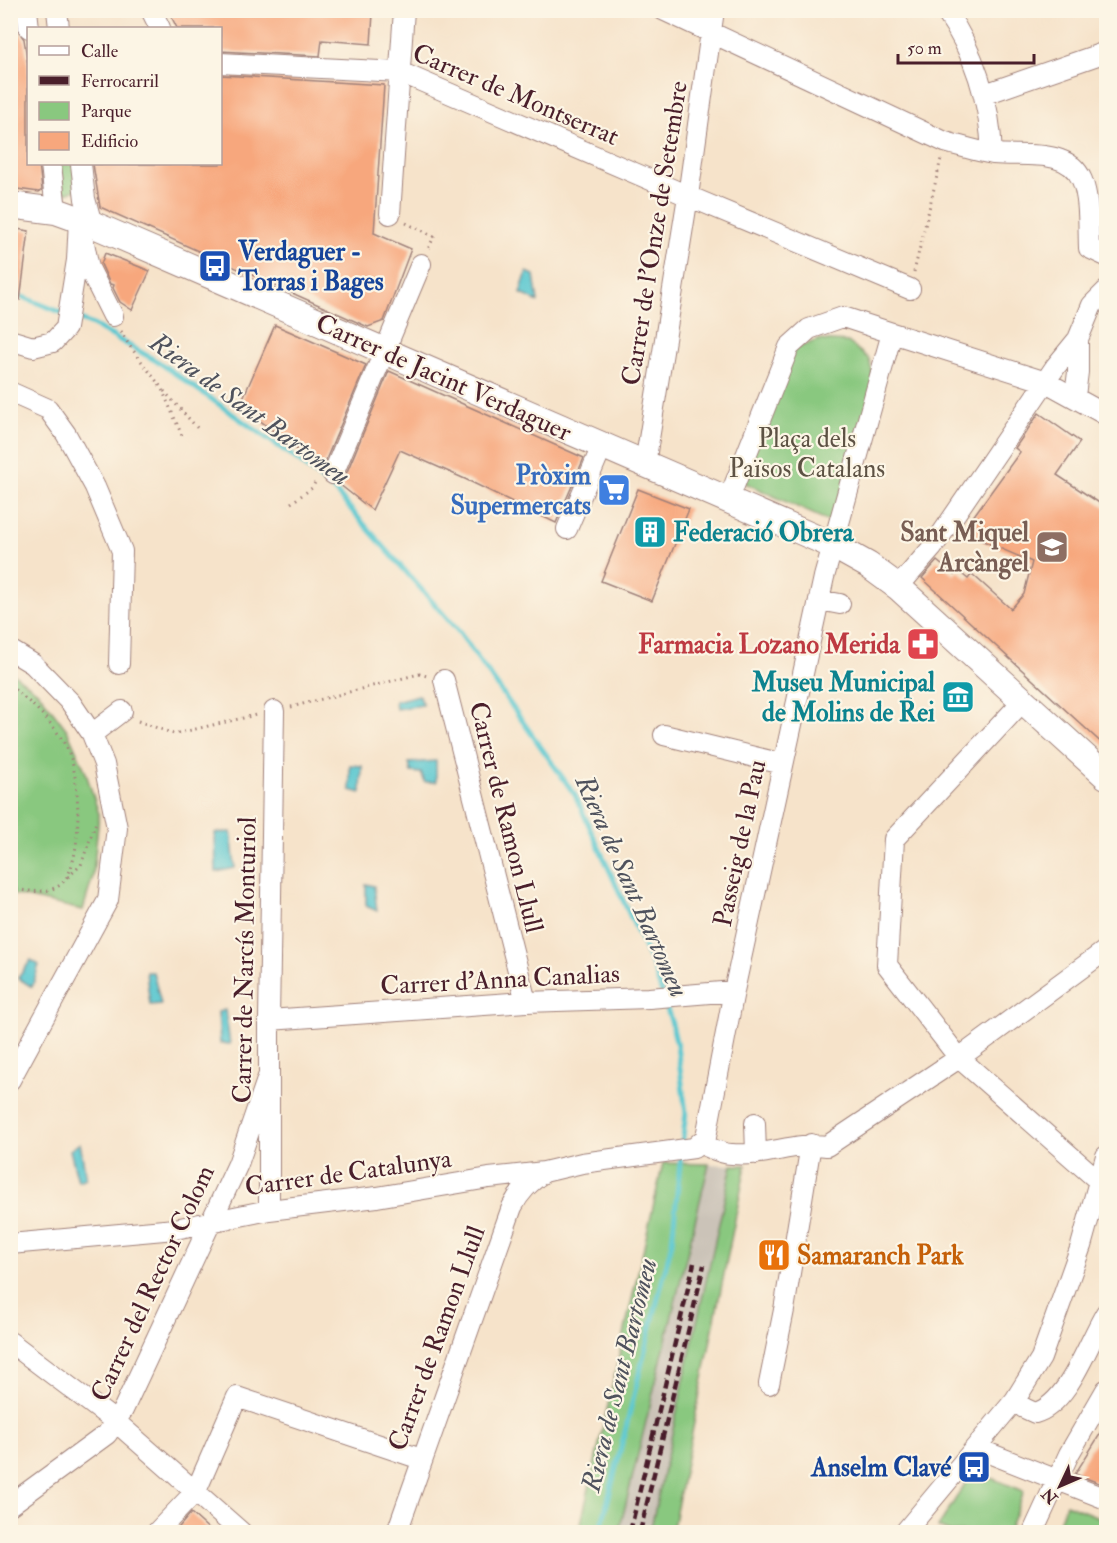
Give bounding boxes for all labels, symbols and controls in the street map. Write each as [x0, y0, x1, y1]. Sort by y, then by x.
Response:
legend [27, 27, 222, 165]
scale bar [898, 27, 1034, 65]
street label: Carrer de Montserrat [408, 37, 624, 153]
text: 50 m [907, 37, 942, 60]
text: Calle [81, 40, 119, 63]
text: Ferrocarril [81, 70, 159, 93]
street label: Carrer de l'Onze de Setembre [615, 79, 695, 388]
text: Parque [81, 100, 132, 123]
text: Edificio [81, 130, 138, 153]
place label: Verdaguer - Torras i Bages [237, 236, 384, 299]
bus stop icon: Verdaguer - Torras i Bages [197, 248, 233, 284]
street label: Carrer de Jacint Verdaguer [311, 307, 577, 449]
water label: Riera de Sant Bartomeu [142, 325, 356, 493]
park label: Plaça dels Països Catalans [729, 423, 885, 485]
place label: Pròxim Supermercats [450, 460, 592, 523]
supermarket icon: Pròxim Supermercats [596, 472, 632, 508]
building icon: Federació Obrera [632, 514, 668, 550]
place label: Federació Obrera [673, 517, 855, 549]
place label: Sant Miquel Arcàngel [900, 517, 1029, 580]
school or university icon: Sant Miquel Arcàngel [1034, 529, 1070, 565]
pharmacy icon: Farmacia Lozano Merida [905, 626, 941, 662]
place label: Farmacia Lozano Merida [638, 629, 901, 661]
place label: Museu Municipal de Molins de Rei [751, 667, 935, 729]
museum icon: Museu Municipal de Molins de Rei [940, 679, 976, 715]
street label: Carrer de Ramon Llull [462, 698, 550, 936]
street label: Passeig de la Pau [707, 757, 773, 930]
water label: Riera de Sant Bartomeu [567, 769, 695, 1002]
street label: Carrer de Narcís Monturiol [227, 816, 264, 1104]
street label: Carrer d'Anna Canalias [379, 958, 621, 1002]
street label: Carrer de Catalunya [243, 1143, 454, 1203]
street label: Carrer del Rector Colom [84, 1160, 222, 1407]
street label: Carrer de Ramon Llull [381, 1221, 493, 1455]
restaurant icon: Samaranch Park [756, 1237, 792, 1273]
place label: Samaranch Park [797, 1240, 964, 1272]
water label: Riera de Sant Bartomeu [574, 1255, 664, 1496]
bus stop icon: Anselm Clavé [956, 1449, 992, 1485]
place label: Anselm Clavé [810, 1452, 952, 1484]
north arrow [1030, 1456, 1090, 1516]
text: N [1037, 1483, 1063, 1509]

